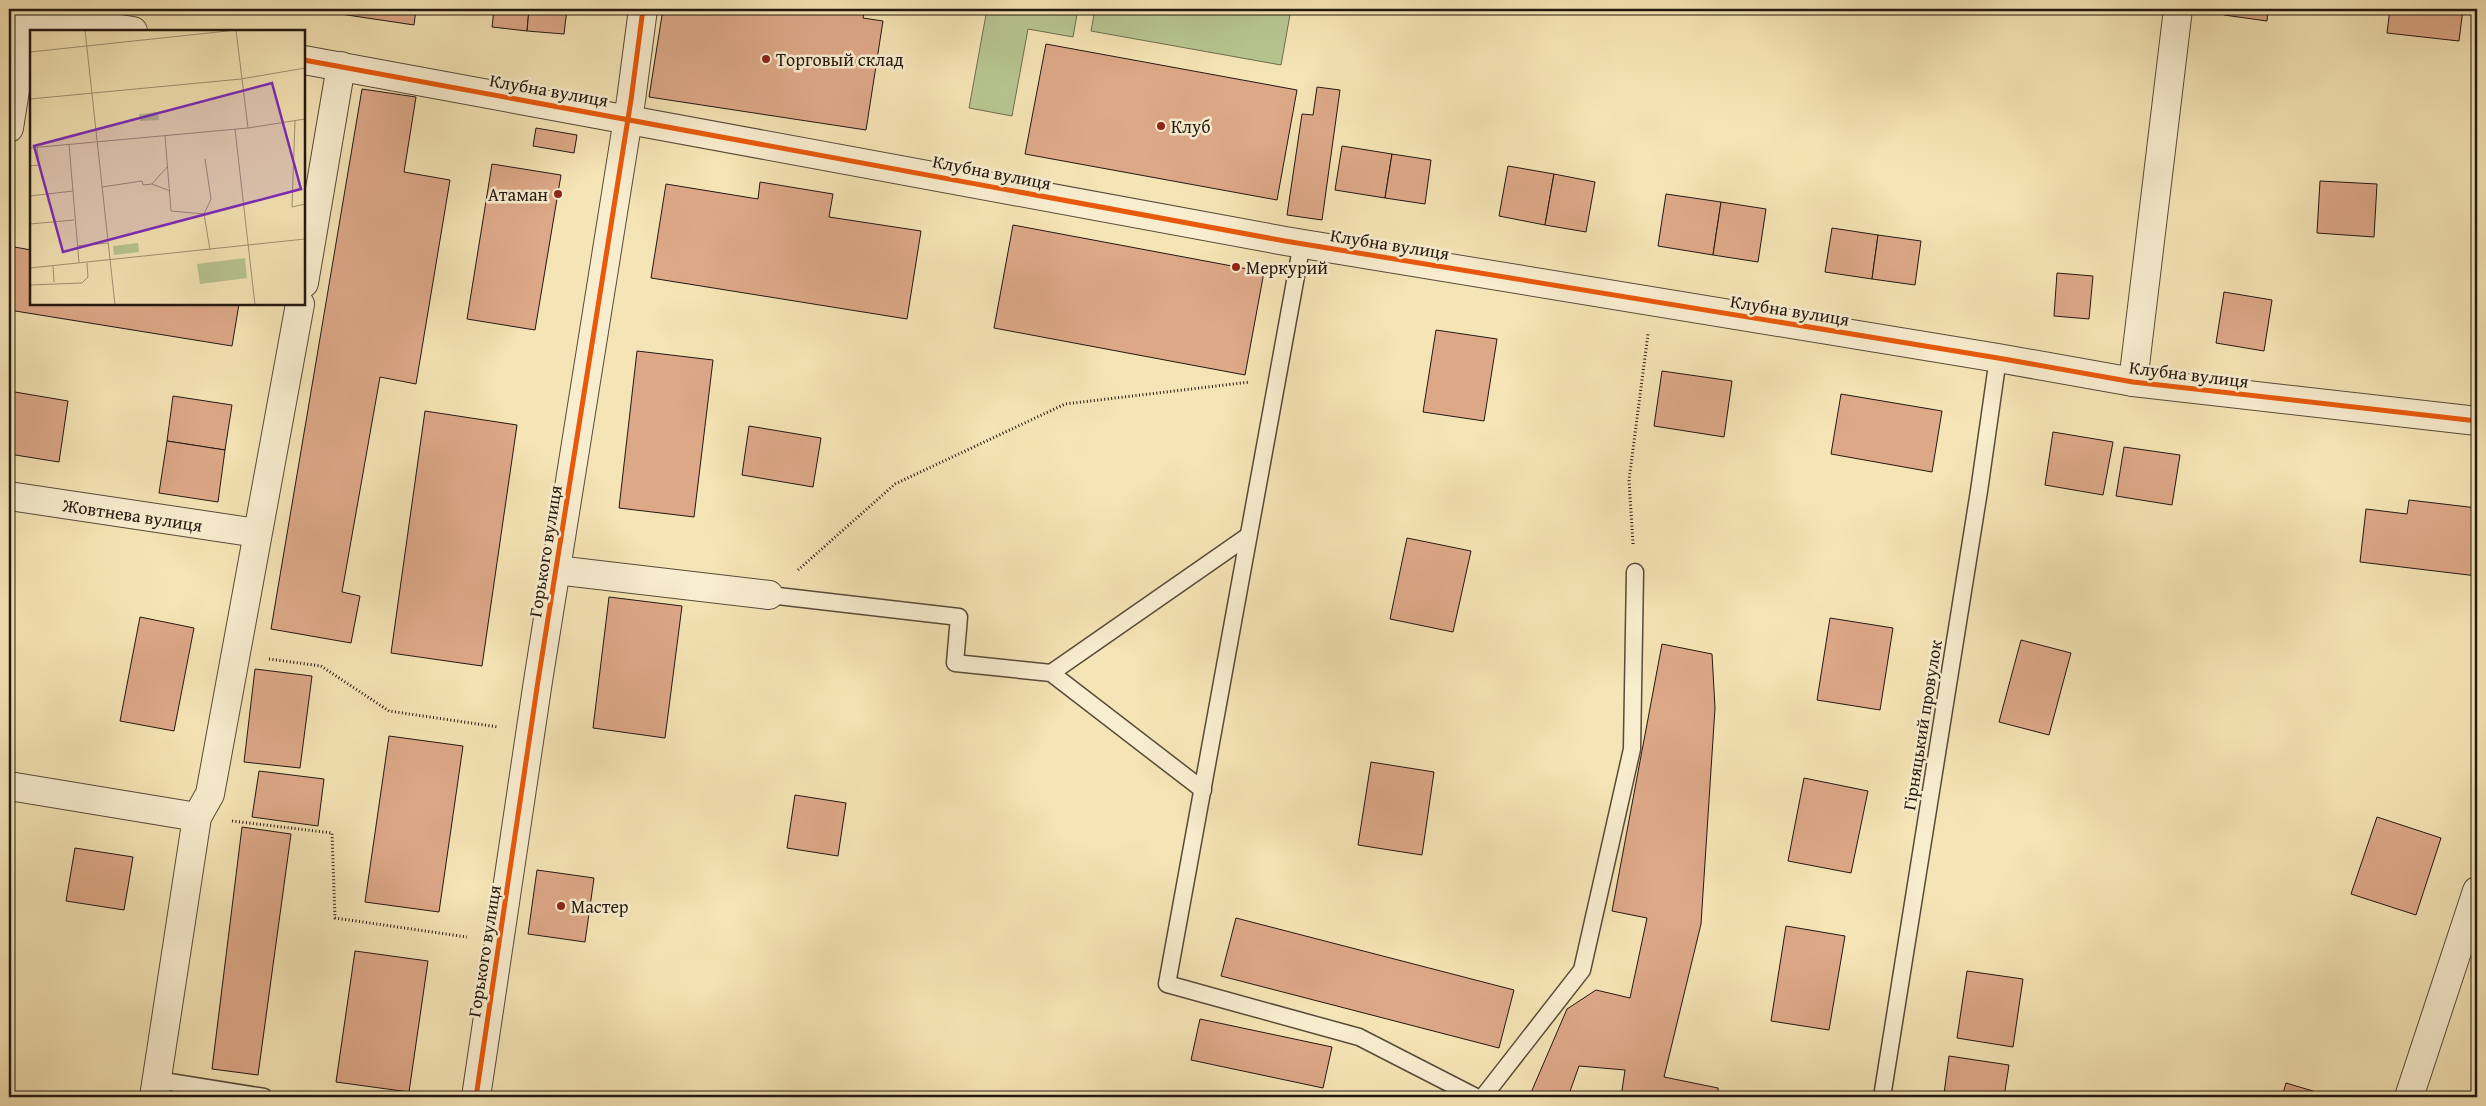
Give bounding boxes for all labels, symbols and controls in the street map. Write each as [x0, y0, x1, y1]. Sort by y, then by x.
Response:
inset map [30, 30, 305, 305]
place label: Торговый склад [776, 46, 904, 73]
marker: Торговый склад [760, 53, 772, 65]
street label: Клубна вулиця [487, 66, 611, 114]
place label: Клуб [1171, 113, 1210, 140]
marker: Клуб [1155, 120, 1167, 132]
street label: Клубна вулиця [930, 147, 1054, 197]
place label: Атаман [488, 181, 548, 208]
marker: Атаман [552, 188, 564, 200]
street label: Клубна вулиця [1329, 221, 1451, 267]
place label: Меркурий [1246, 254, 1328, 281]
marker: Меркурий [1230, 261, 1242, 273]
street label: Клубна вулиця [1729, 287, 1851, 333]
street label: Клубна вулиця [2128, 353, 2250, 395]
street label: Горького вулиця [521, 483, 569, 619]
street label: Жовтнева вулиця [60, 491, 204, 538]
street label: Гірняцький провулок [1895, 637, 1949, 812]
street label: Горького вулиця [460, 883, 508, 1019]
place label: Мастер [571, 893, 629, 920]
marker: Мастер [555, 900, 567, 912]

